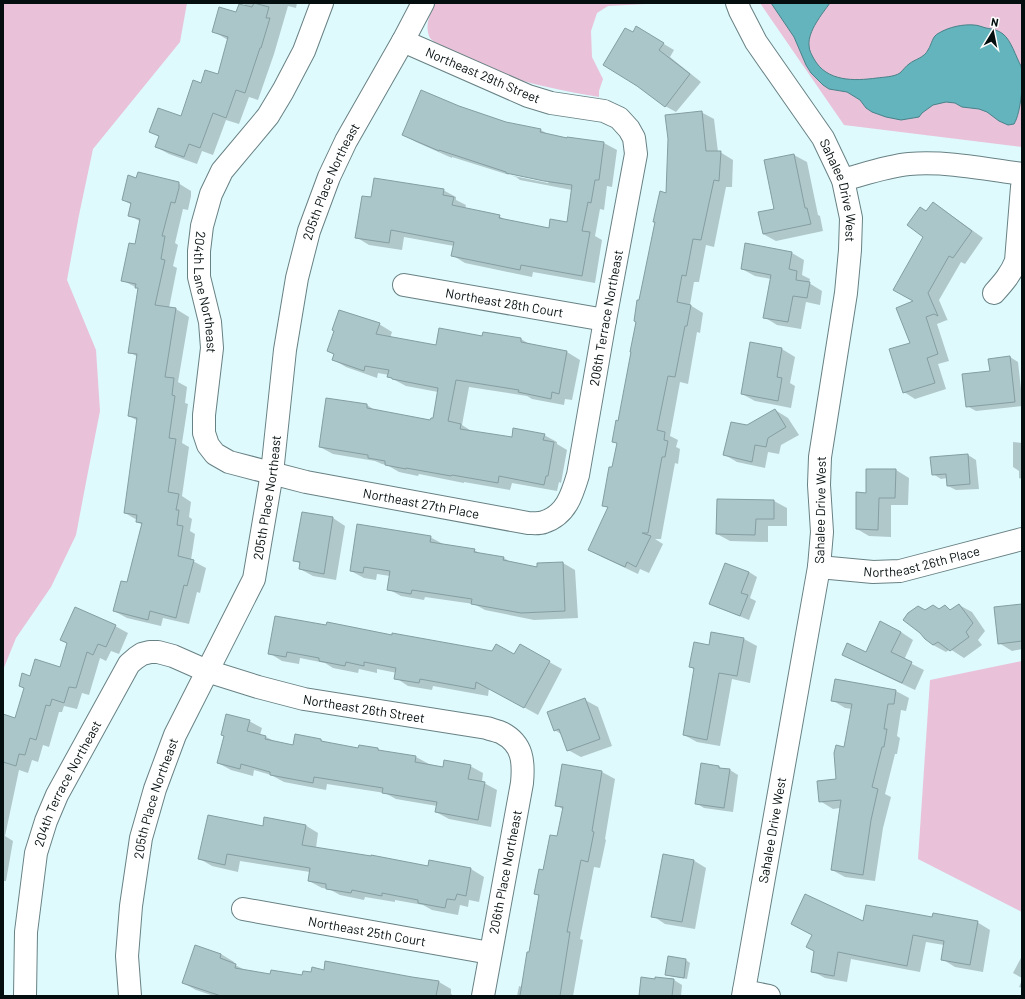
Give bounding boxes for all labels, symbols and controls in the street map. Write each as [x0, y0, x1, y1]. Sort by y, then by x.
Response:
north arrow [973, 12, 1013, 52]
text: N [990, 15, 1000, 29]
street label: Northeast 29th Street [423, 44, 543, 106]
street label: 205th Place Northeast [299, 120, 363, 242]
street label: Sahalee Drive West [817, 136, 859, 242]
street label: 204th Lane Northeast [191, 230, 220, 354]
street label: 206th Terrace Northeast [586, 248, 626, 387]
street label: Northeast 28th Court [444, 284, 565, 321]
street label: 205th Place Northeast [249, 434, 284, 561]
street label: Sahalee Drive West [811, 456, 829, 564]
street label: Northeast 27th Place [362, 485, 481, 522]
street label: Northeast 26th Place [863, 542, 981, 580]
street label: Northeast 26th Street [302, 691, 426, 726]
street label: 204th Terrace Northeast [30, 718, 104, 849]
street label: 205th Place Northeast [130, 736, 181, 860]
street label: Sahalee Drive West [755, 776, 789, 884]
street label: 206th Place Northeast [485, 809, 525, 935]
street label: Northeast 25th Court [307, 913, 427, 949]

